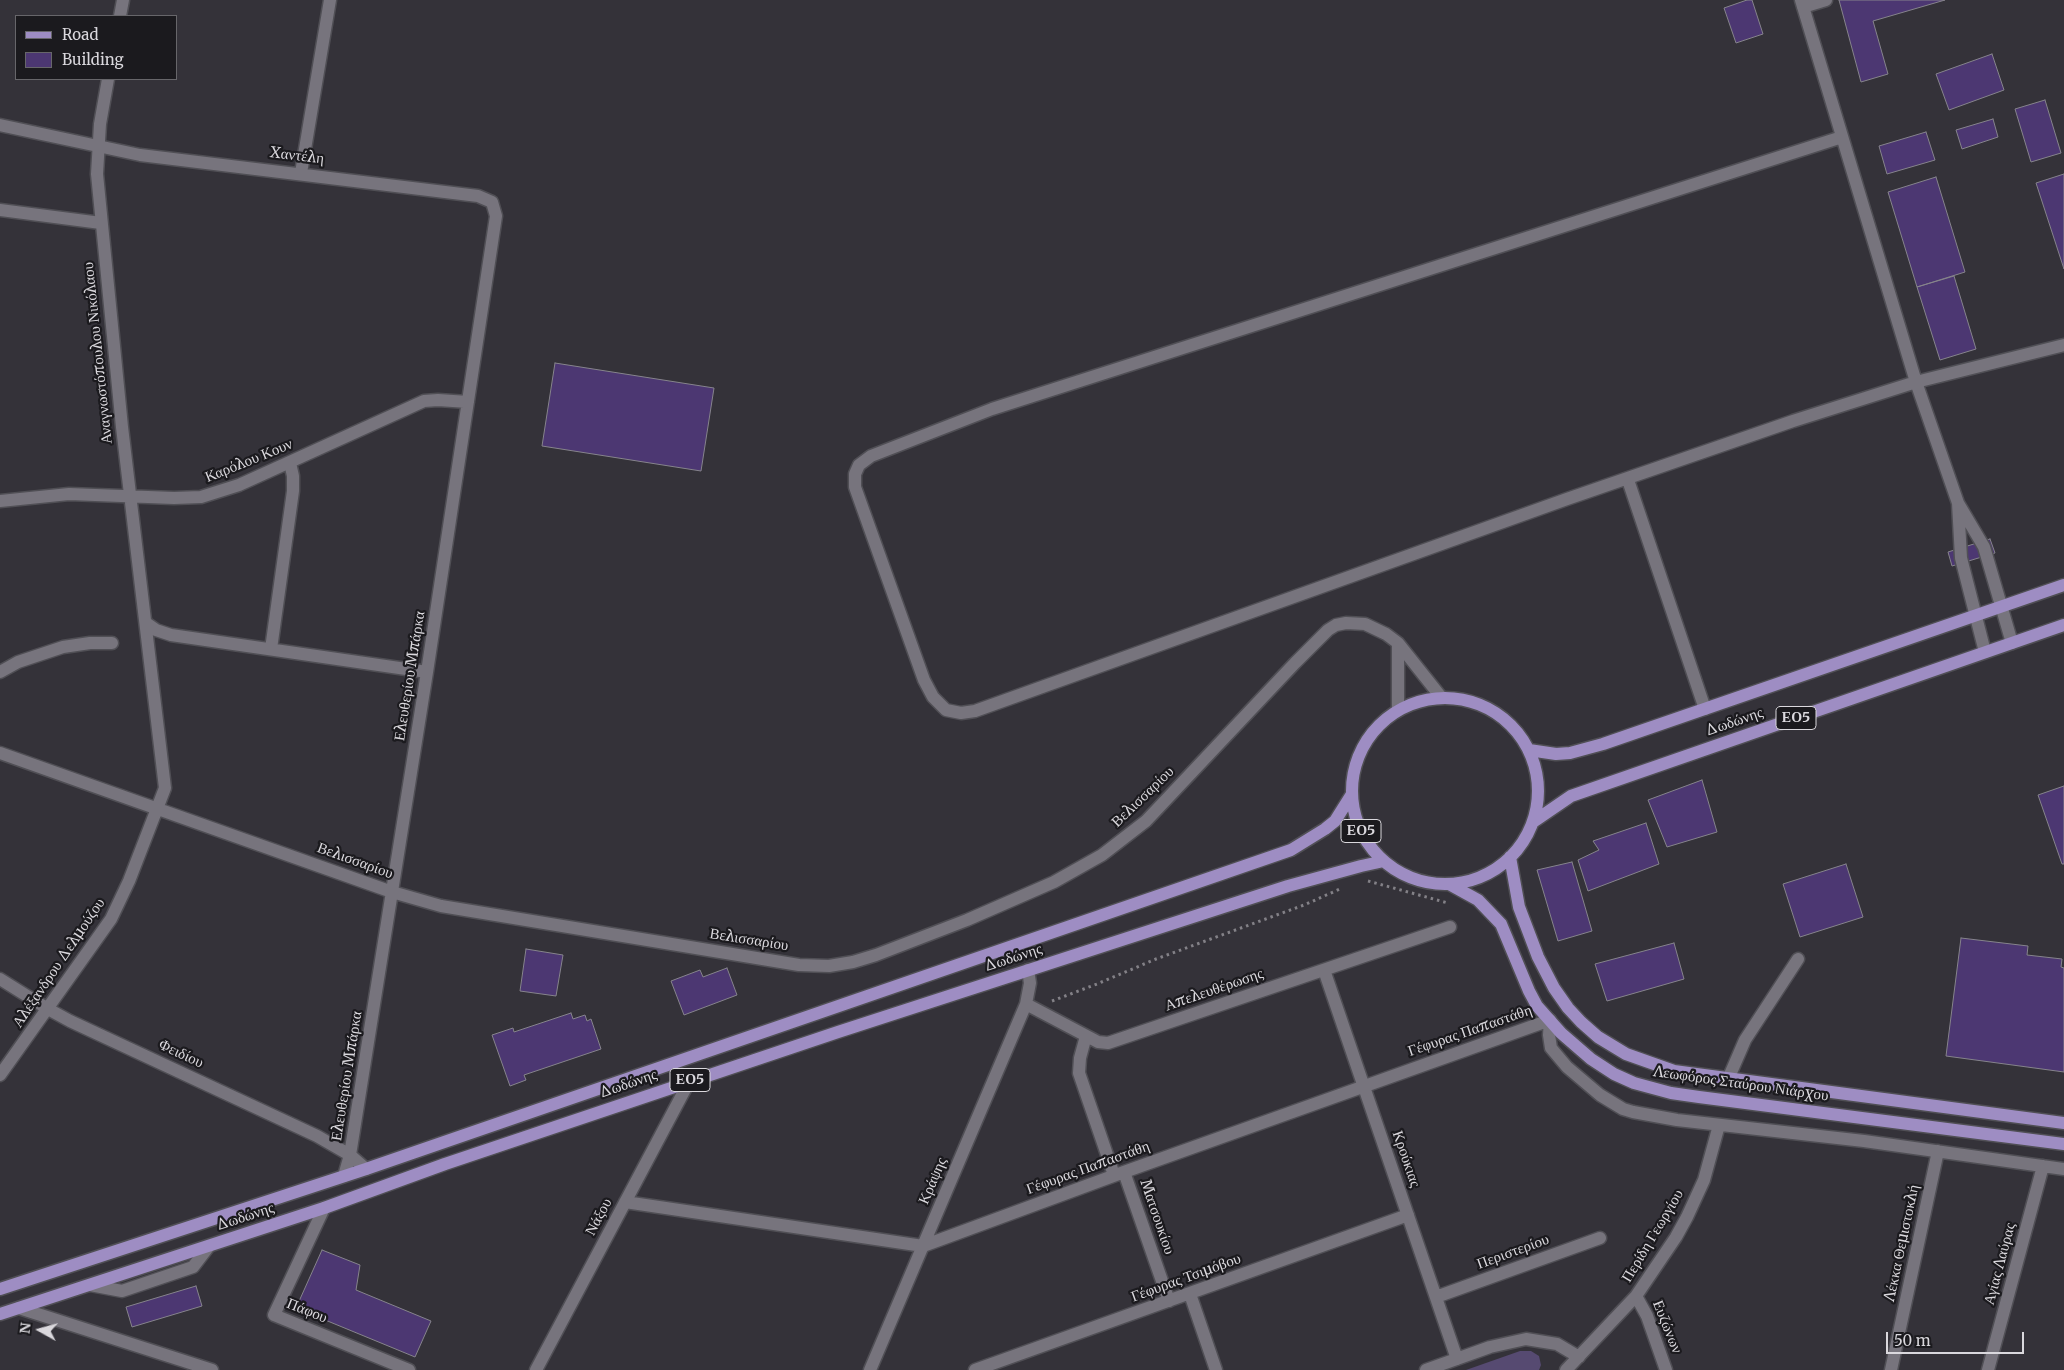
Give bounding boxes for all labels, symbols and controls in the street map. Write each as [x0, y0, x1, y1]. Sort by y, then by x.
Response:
legend [15, 15, 178, 80]
text: Road [62, 25, 98, 44]
text: Building [62, 50, 124, 69]
street label: Χαντέλη [269, 144, 325, 168]
street label: Αναγνωστόπουλου Νικόλαου [79, 261, 117, 445]
street label: Καρόλου Κουν [203, 435, 295, 487]
street label: Ελευθερίου Μπάρκα [391, 610, 429, 742]
street label: Δωδώνης [1703, 704, 1765, 740]
road number: ΕΟ5 [1776, 706, 1816, 730]
street label: Βελισσαρίου [1108, 763, 1178, 831]
road number: ΕΟ5 [1341, 819, 1381, 842]
street label: Βελισσαρίου [315, 839, 395, 883]
street label: Αλέξανδρου Δελμούζου [9, 895, 109, 1031]
street label: Βελισσαρίου [708, 925, 790, 955]
street label: Δωδώνης [982, 940, 1044, 976]
street label: Απελευθέρωσης [1162, 965, 1266, 1015]
street label: Γέφυρας Παπαστάθη [1406, 1001, 1534, 1061]
street label: Ελευθερίου Μπάρκα [328, 1010, 366, 1142]
street label: Φειδίου [156, 1036, 206, 1072]
street label: Λεωφόρος Σταύρου Νιάρχου [1652, 1063, 1830, 1105]
street label: Δωδώνης [597, 1066, 659, 1102]
road number: ΕΟ5 [670, 1068, 710, 1092]
street label: Κρούκιας [1388, 1128, 1424, 1190]
street label: Γέφυρας Παπαστάθη [1024, 1137, 1152, 1199]
street label: Κράψης [915, 1155, 951, 1207]
street label: Ματσουκίου [1136, 1177, 1178, 1257]
street label: Λέκκα Θεμιστοκλή [1881, 1183, 1923, 1303]
street label: Περίδη Γεωργίου [1618, 1186, 1688, 1286]
street label: Νάξου [582, 1195, 616, 1239]
street label: Δωδώνης [214, 1199, 276, 1235]
street label: Αγίας Λαύρας [1980, 1221, 2020, 1307]
street label: Περιστερίου [1474, 1231, 1552, 1273]
street label: Γέφυρας Τσιμόβου [1129, 1250, 1243, 1306]
street label: Πάφου [284, 1295, 330, 1327]
street label: Ευζώνων [1648, 1298, 1686, 1356]
north arrow [15, 1305, 65, 1355]
text: N [16, 1322, 35, 1335]
scale bar [1889, 1322, 2026, 1354]
text: 50 m [1894, 1331, 1931, 1350]

